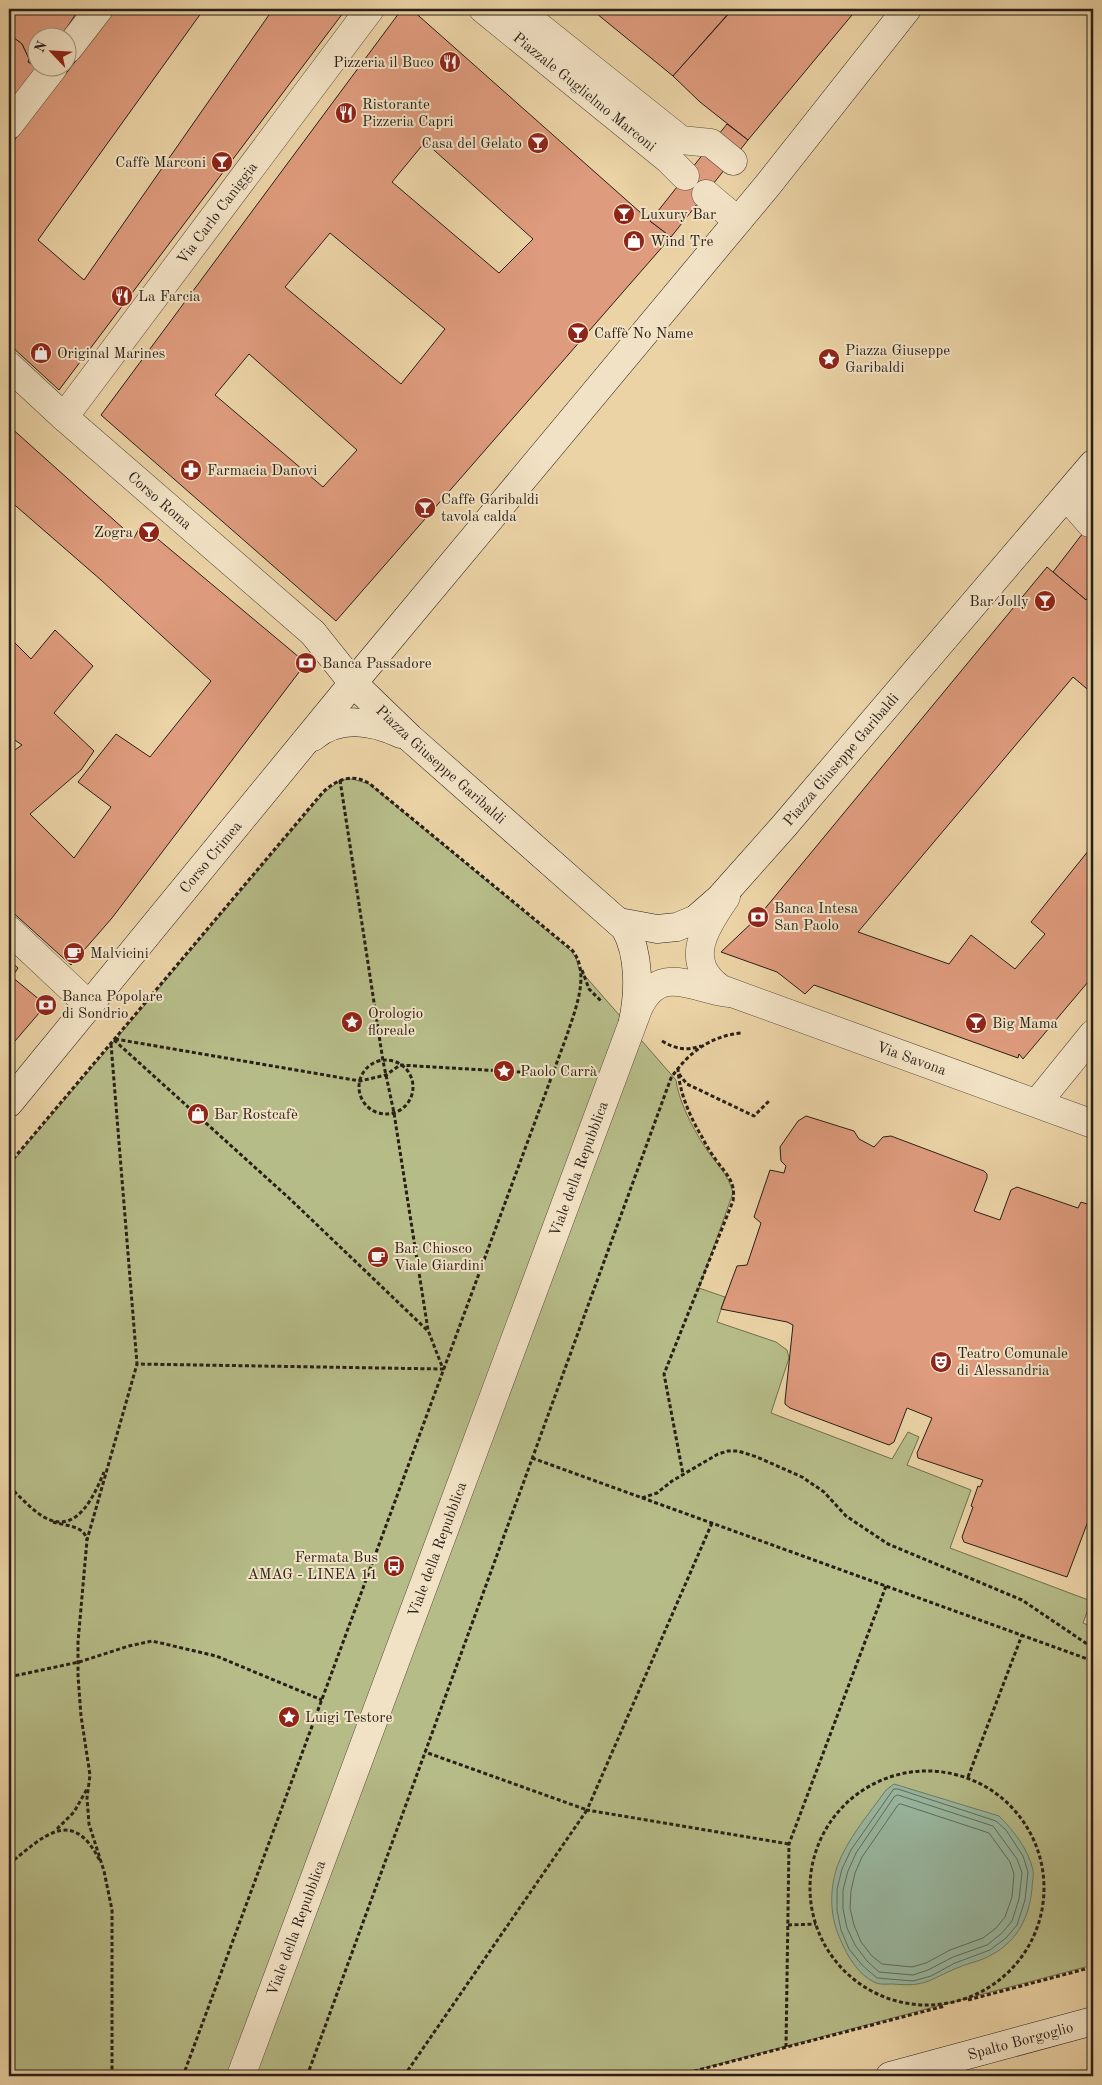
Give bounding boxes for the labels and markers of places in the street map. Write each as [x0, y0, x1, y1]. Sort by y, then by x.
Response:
restaurant icon: Pizzeria il Buco [438, 50, 462, 74]
place label: Pizzeria il Buco [333, 56, 434, 71]
place label: Ristorante Pizzeria Capri [362, 98, 454, 130]
restaurant icon: Ristorante Pizzeria Capri [334, 101, 358, 125]
bar icon: Casa del Gelato [526, 131, 550, 155]
place label: Casa del Gelato [422, 137, 522, 152]
bar icon: Caffè Marconi [210, 150, 234, 174]
place label: Caffè Marconi [115, 156, 206, 171]
bar icon: Luxury Bar [612, 202, 636, 226]
place label: Luxury Bar [640, 208, 716, 223]
shop icon: Wind Tre [622, 229, 646, 253]
place label: Wind Tre [650, 235, 713, 250]
restaurant icon: La Farcia [110, 284, 134, 308]
place label: La Farcia [138, 290, 201, 305]
bar icon: Caffè No Name [566, 321, 590, 345]
place label: Caffè No Name [594, 327, 694, 342]
shop icon: Original Marines [29, 341, 53, 365]
place label: Piazza Giuseppe Garibaldi [845, 344, 950, 376]
place label: Original Marines [57, 347, 165, 362]
place icon: Piazza Giuseppe Garibaldi [817, 347, 841, 371]
pharmacy icon: Farmacia Danovi [179, 458, 203, 482]
place label: Farmacia Danovi [207, 464, 317, 479]
place label: Caffè Garibaldi tavola calda [441, 493, 539, 525]
bar icon: Caffè Garibaldi tavola calda [413, 496, 437, 520]
bar icon: Zogra [137, 520, 161, 544]
place label: Zogra [94, 526, 134, 541]
bar icon: Bar Jolly [1033, 589, 1057, 613]
place label: Bar Jolly [969, 595, 1029, 610]
bank icon: Banca Passadore [294, 651, 318, 675]
place label: Banca Passadore [322, 657, 432, 672]
place label: Banca Intesa San Paolo [774, 902, 859, 934]
bank icon: Banca Intesa San Paolo [746, 905, 770, 929]
cafe icon: Malvicini [62, 941, 86, 965]
place label: Malvicini [90, 947, 149, 962]
place label: Banca Popolare di Sondrio [62, 990, 163, 1022]
bank icon: Banca Popolare di Sondrio [34, 993, 58, 1017]
place label: Orologio floreale [368, 1007, 423, 1039]
place icon: Orologio floreale [340, 1010, 364, 1034]
bar icon: Big Mama [964, 1011, 988, 1035]
place label: Big Mama [992, 1017, 1059, 1032]
place icon: Paolo Carrà [492, 1059, 516, 1083]
place label: Paolo Carrà [520, 1065, 598, 1080]
shop icon: Bar Rostcafè [186, 1102, 210, 1126]
place label: Bar Rostcafè [214, 1108, 298, 1123]
place label: Bar Chiosco Viale Giardini [394, 1242, 484, 1274]
cafe icon: Bar Chiosco Viale Giardini [366, 1245, 390, 1269]
place label: Teatro Comunale di Alessandria [957, 1347, 1068, 1379]
theatre icon: Teatro Comunale di Alessandria [929, 1350, 953, 1374]
place label: Fermata Bus AMAG - LINEA 11 [248, 1551, 378, 1583]
bus stop icon: Fermata Bus AMAG - LINEA 11 [382, 1554, 406, 1578]
place icon: Luigi Testore [277, 1705, 301, 1729]
place label: Luigi Testore [305, 1711, 392, 1726]

